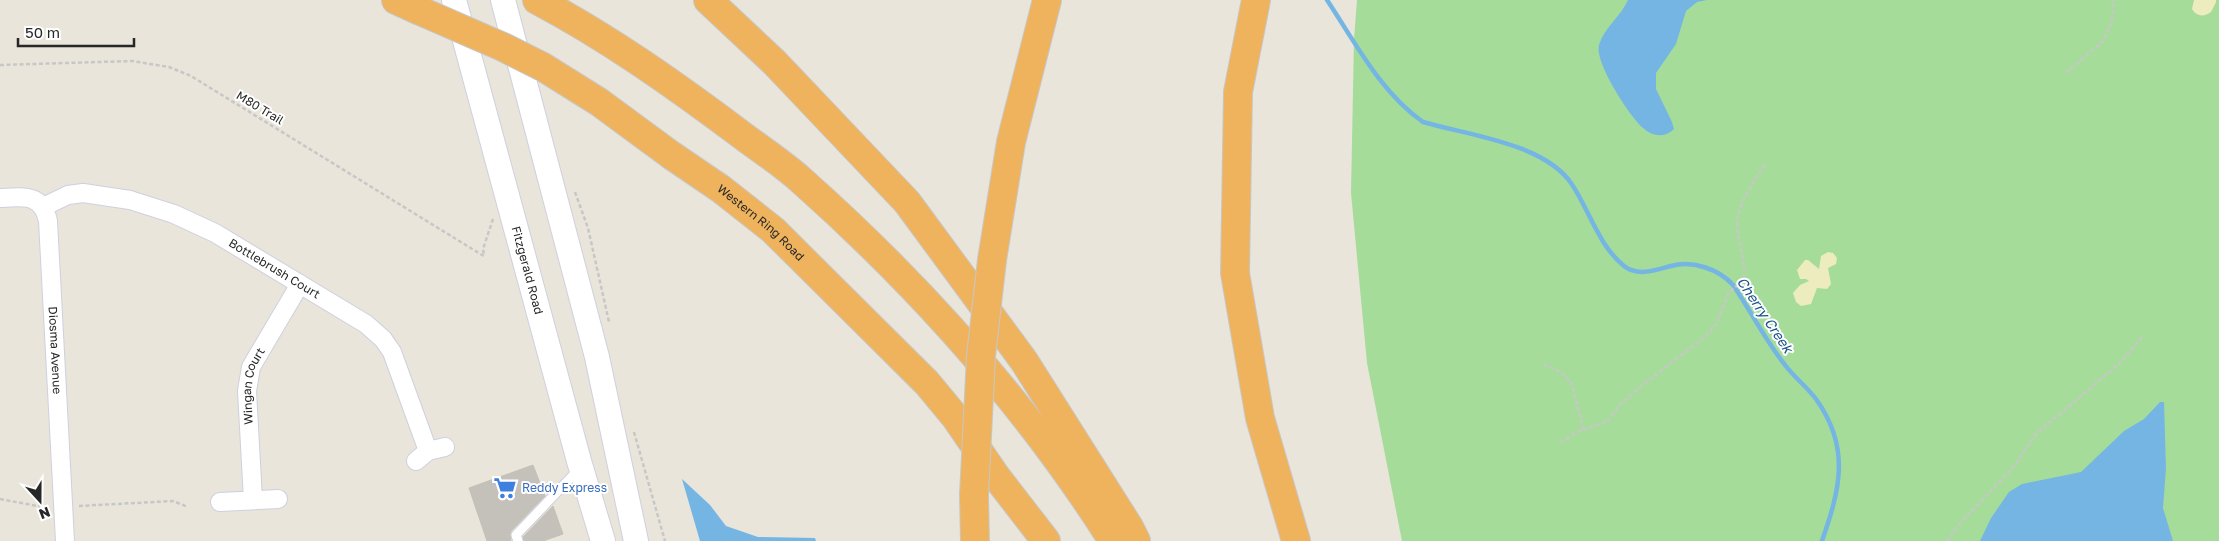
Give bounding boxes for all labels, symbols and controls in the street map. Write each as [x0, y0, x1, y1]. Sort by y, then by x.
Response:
scale bar [18, 15, 134, 47]
text: 50 m [25, 23, 60, 41]
street label: M80 Trail [234, 88, 287, 128]
street label: Western Ring Road [714, 181, 808, 264]
street label: Fitzgerald Road [509, 224, 547, 316]
street label: Bottlebrush Court [226, 235, 323, 302]
water label: Cherry Creek [1734, 274, 1798, 358]
street label: Diosma Avenue [46, 306, 65, 395]
street label: Wingan Court [239, 345, 268, 425]
supermarket icon: Reddy Express [492, 475, 518, 501]
north arrow [15, 476, 65, 526]
place label: Reddy Express [522, 480, 607, 495]
text: N [37, 504, 53, 523]

